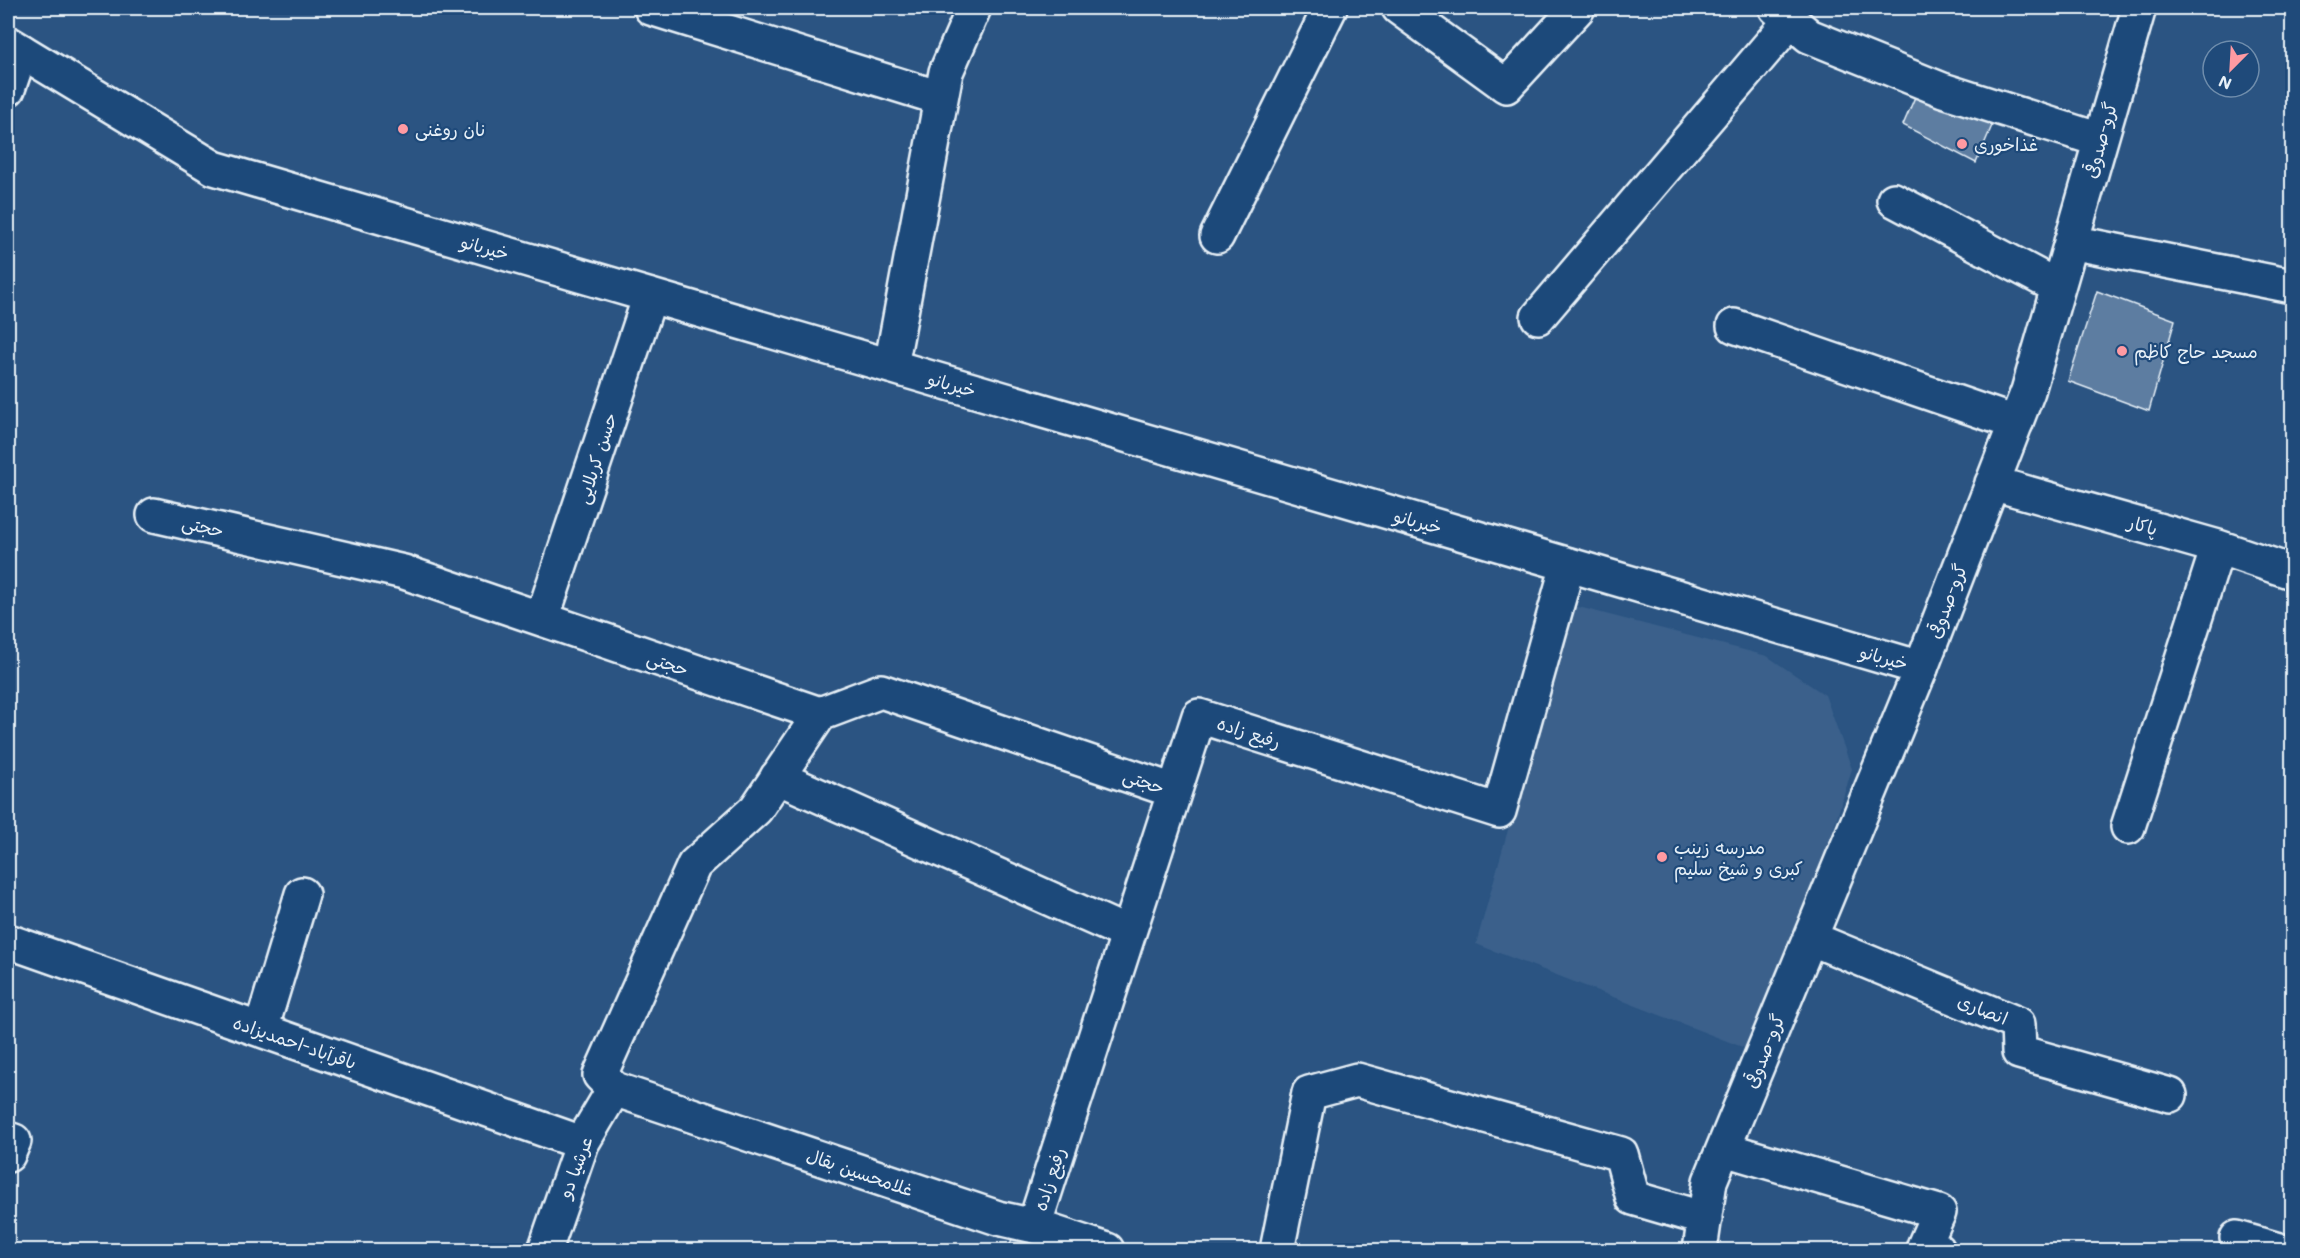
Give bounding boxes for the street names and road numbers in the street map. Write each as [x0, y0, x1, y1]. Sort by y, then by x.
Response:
street label: گرو-صدوقی [2078, 99, 2122, 181]
street label: خیربانو [457, 228, 512, 266]
street label: خیربانو [924, 365, 979, 403]
street label: حسن کربلایی [570, 409, 622, 507]
street label: خیربانو [1390, 502, 1445, 540]
street label: پاکار [2123, 509, 2161, 542]
street label: حجتی [180, 510, 226, 542]
street label: گرو-صدوقی [1922, 560, 1972, 642]
street label: خیربانو [1856, 638, 1911, 676]
street label: حجتی [644, 645, 692, 681]
street label: رفیع زاده [1214, 710, 1284, 755]
street label: حجتی [1120, 763, 1168, 799]
street label: انصاری [1954, 988, 2012, 1030]
street label: باقرآباد-احمدیزاده [230, 1010, 360, 1074]
street label: گرو-صدوقی [1738, 1010, 1790, 1092]
street label: عرشیا دو [552, 1133, 598, 1203]
street label: غلامحسین بقال [803, 1143, 917, 1201]
street label: رفیع زاده [1027, 1144, 1072, 1214]

